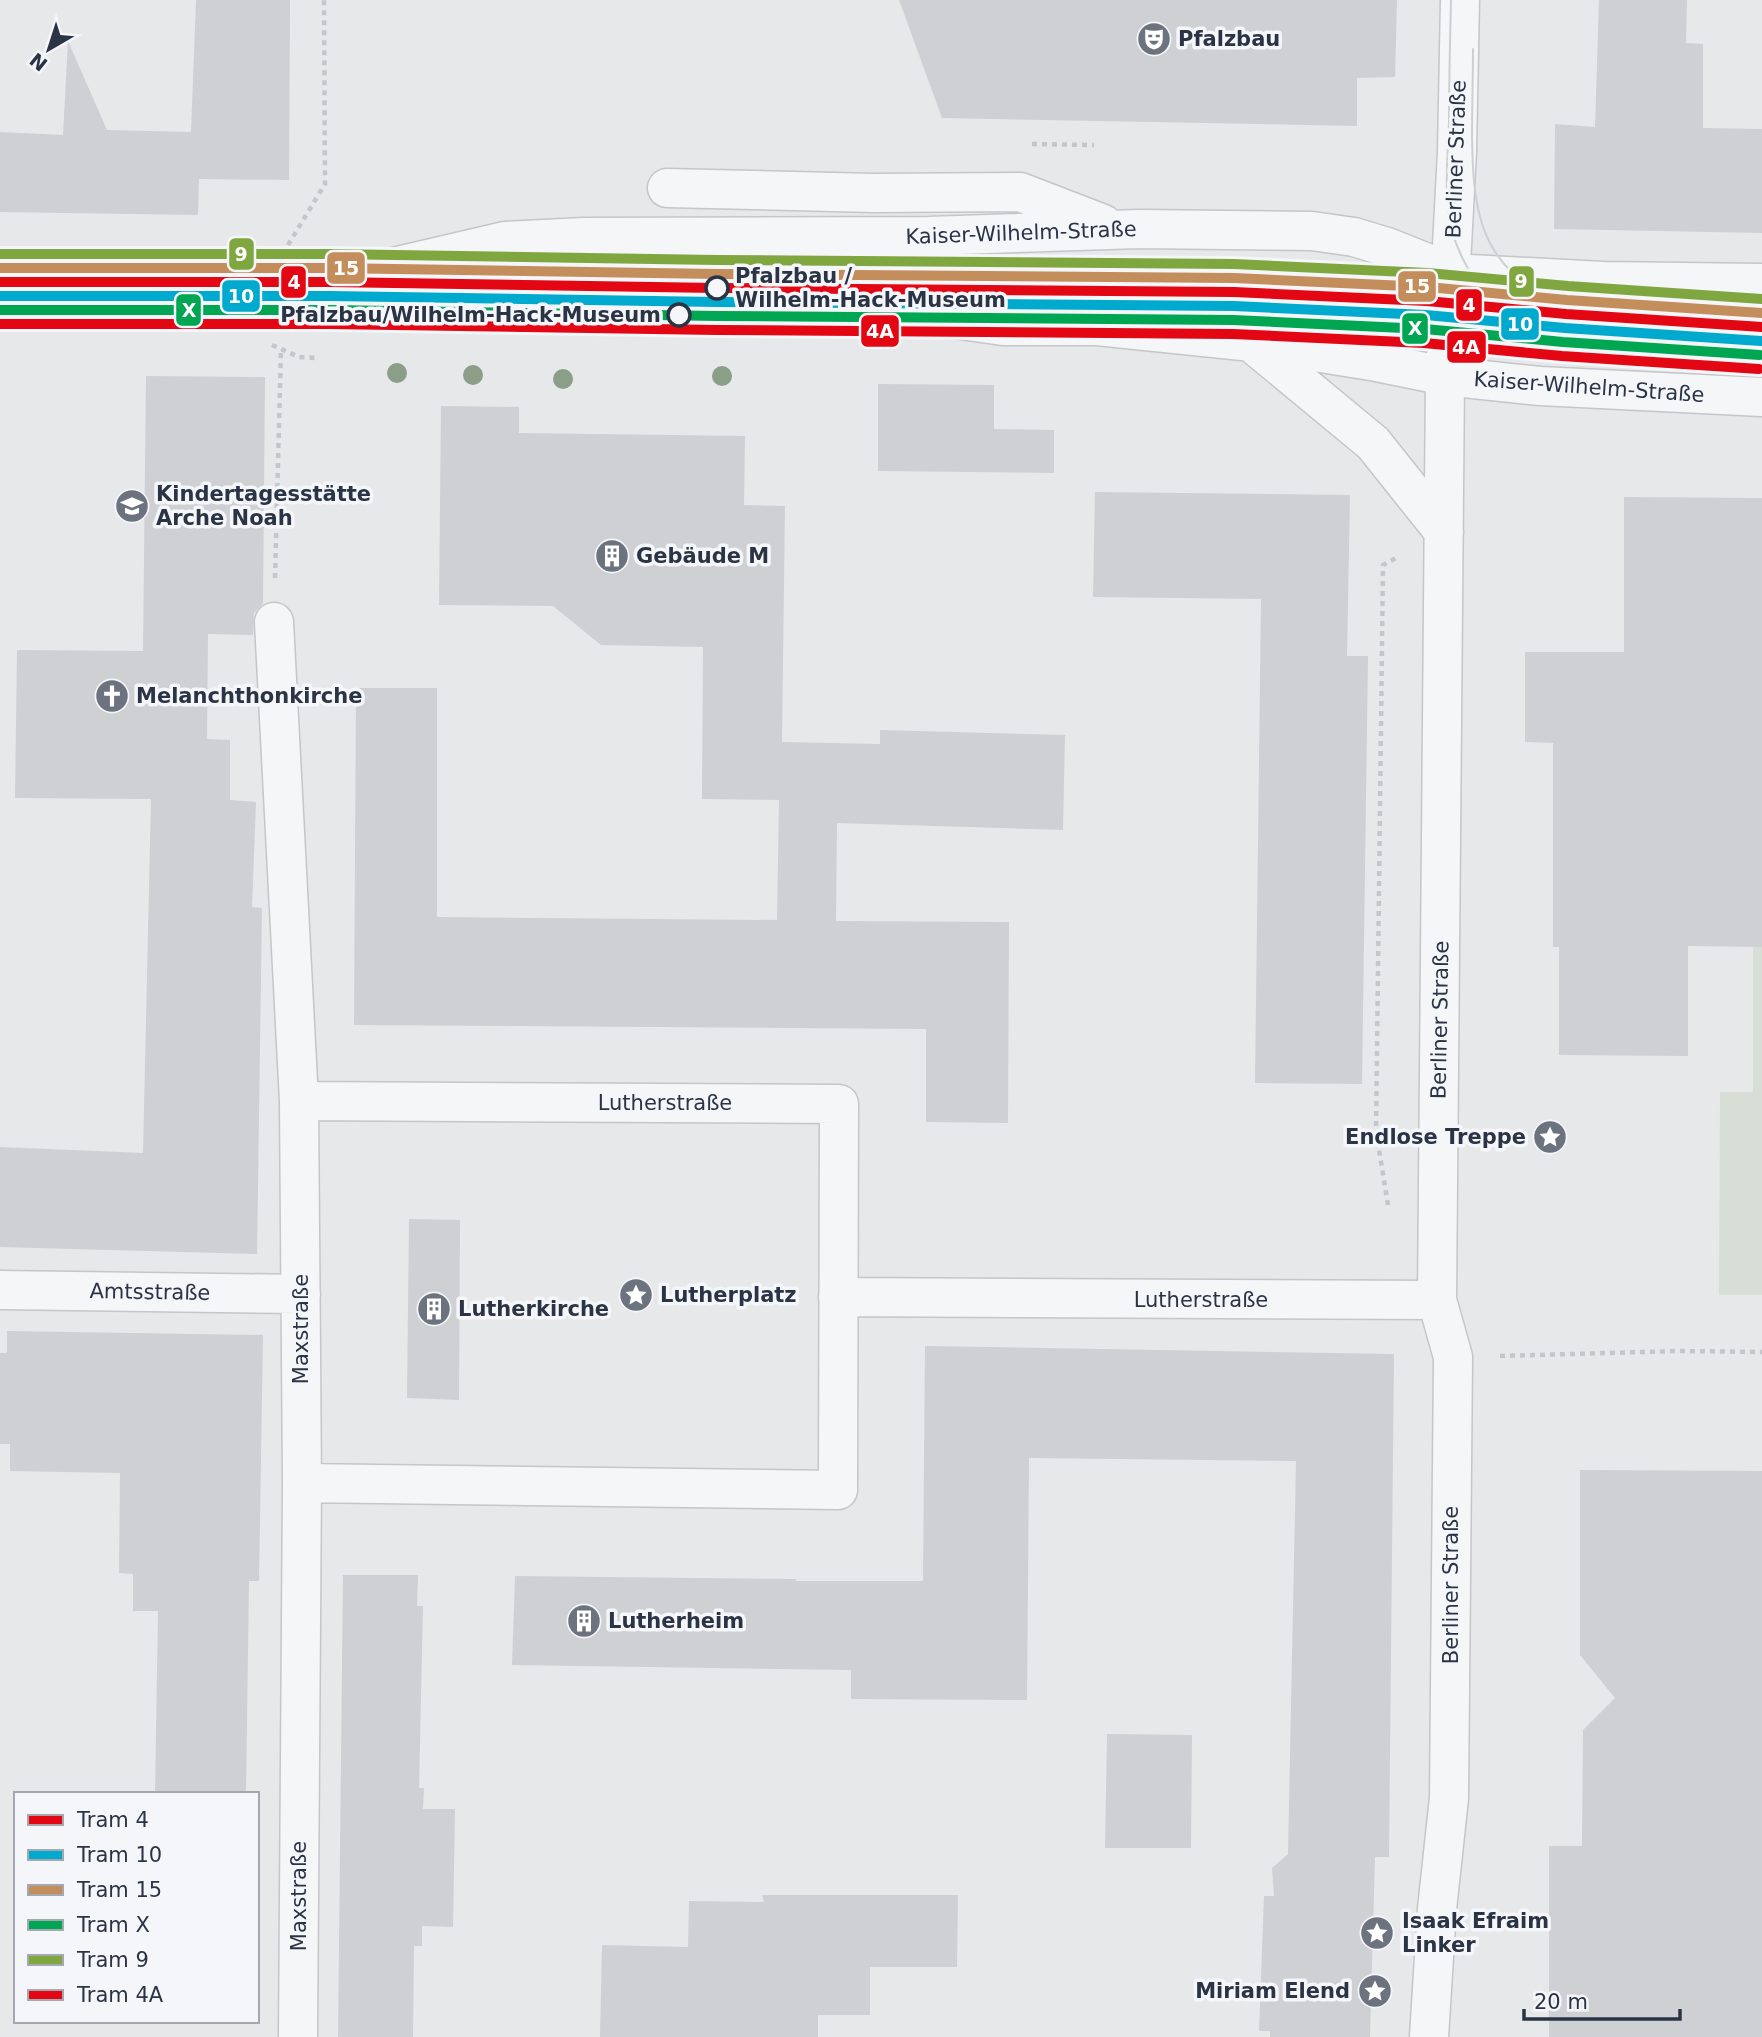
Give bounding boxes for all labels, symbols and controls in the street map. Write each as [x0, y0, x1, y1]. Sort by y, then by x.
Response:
north arrow [14, 14, 84, 84]
theatre icon: Pfalzbau [1135, 20, 1173, 58]
place label: Pfalzbau [1178, 27, 1280, 51]
text: N [25, 49, 51, 76]
street label: Berliner Straße [1441, 79, 1471, 239]
street label: Kaiser-Wilhelm-Straße [905, 217, 1137, 249]
line badge: 9 [228, 237, 255, 271]
text: 9 [234, 243, 248, 265]
line badge: 15 [326, 251, 366, 285]
text: 15 [333, 257, 359, 279]
place label: Pfalzbau / Wilhelm-Hack-Museum [735, 264, 1006, 312]
line badge: 4 [280, 265, 307, 299]
line badge: 9 [1508, 265, 1535, 298]
line badge: 15 [1397, 270, 1437, 303]
text: 9 [1514, 270, 1528, 292]
text: 4 [287, 271, 301, 293]
text: 15 [1404, 275, 1430, 297]
marker: Pfalzbau / Wilhelm-Hack-Museum [705, 276, 729, 300]
line badge: 10 [221, 279, 261, 313]
text: 10 [228, 285, 254, 307]
line badge: 4 [1455, 288, 1483, 322]
line badge: X [175, 293, 202, 327]
text: 4 [1462, 294, 1476, 316]
text: X [182, 299, 197, 321]
place label: Pfalzbau/Wilhelm-Hack-Museum [280, 303, 661, 327]
marker: Pfalzbau/Wilhelm-Hack-Museum [667, 303, 691, 327]
line badge: 10 [1500, 307, 1540, 341]
line badge: X [1401, 312, 1429, 345]
text: 10 [1507, 313, 1533, 335]
line badge: 4A [860, 314, 900, 348]
text: X [1408, 317, 1423, 339]
text: 4A [866, 320, 894, 342]
line badge: 4A [1446, 330, 1487, 364]
text: 4A [1452, 336, 1480, 358]
street label: Kaiser-Wilhelm-Straße [1473, 367, 1705, 407]
place label: Kindertagesstätte Arche Noah [156, 482, 371, 530]
school or university icon: Kindertagesstätte Arche Noah [113, 487, 151, 525]
building icon: Gebäude M [593, 537, 631, 575]
place label: Gebäude M [636, 544, 769, 568]
church icon: Melanchthonkirche [93, 677, 131, 715]
place label: Melanchthonkirche [136, 684, 362, 708]
street label: Berliner Straße [1427, 941, 1453, 1099]
street label: Lutherstraße [598, 1091, 732, 1115]
place icon: Endlose Treppe [1531, 1118, 1569, 1156]
place label: Endlose Treppe [1345, 1125, 1526, 1149]
street label: Maxstraße [289, 1274, 313, 1384]
place icon: Lutherplatz [617, 1276, 655, 1314]
street label: Amtsstraße [89, 1279, 211, 1305]
place label: Lutherplatz [660, 1283, 797, 1307]
street label: Lutherstraße [1134, 1288, 1268, 1312]
building icon: Lutherkirche [415, 1290, 453, 1328]
place label: Lutherkirche [458, 1297, 609, 1321]
street label: Berliner Straße [1439, 1506, 1463, 1664]
building icon: Lutherheim [565, 1602, 603, 1640]
place label: Lutherheim [608, 1609, 744, 1633]
legend [14, 1792, 259, 2023]
text: Tram 4 [76, 1808, 149, 1832]
street label: Maxstraße [287, 1841, 311, 1951]
text: Tram 10 [76, 1843, 162, 1867]
text: Tram 15 [76, 1878, 162, 1902]
place label: Isaak Efraim Linker [1402, 1909, 1549, 1957]
text: Tram X [76, 1913, 150, 1937]
place icon: Isaak Efraim Linker [1358, 1914, 1396, 1952]
text: Tram 9 [76, 1948, 149, 1972]
place icon: Miriam Elend [1356, 1972, 1394, 2010]
scale bar [1524, 1978, 1680, 2022]
place label: Miriam Elend [1195, 1979, 1350, 2003]
text: Tram 4A [76, 1983, 164, 2007]
text: 20 m [1534, 1990, 1588, 2014]

